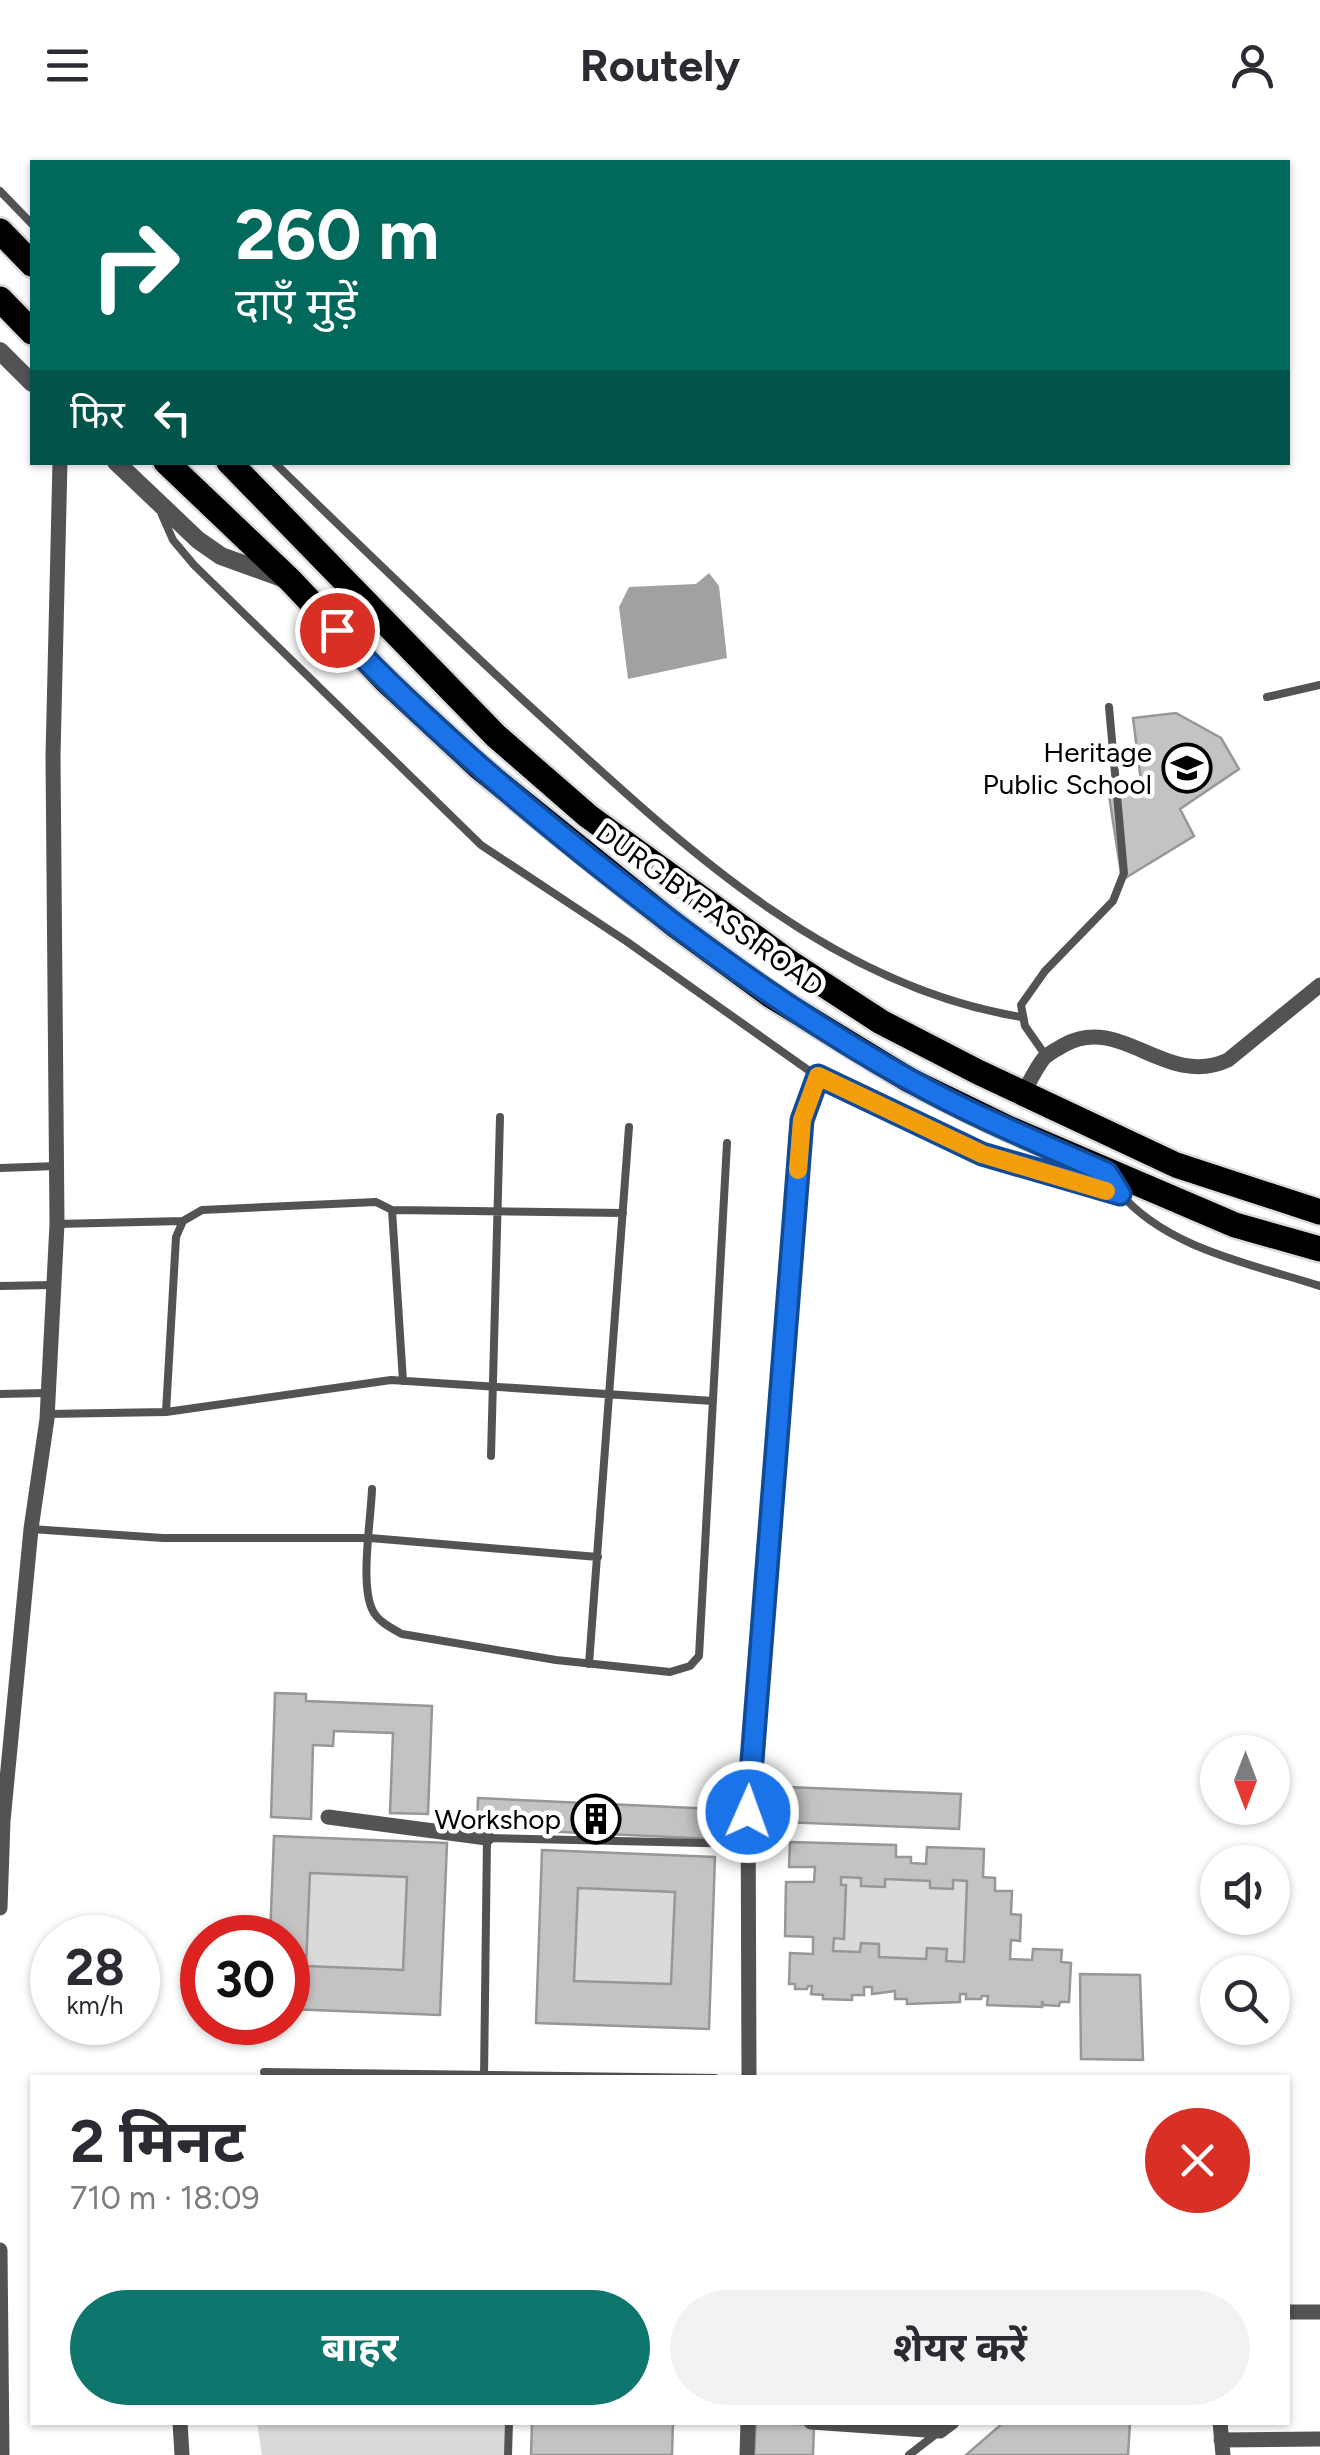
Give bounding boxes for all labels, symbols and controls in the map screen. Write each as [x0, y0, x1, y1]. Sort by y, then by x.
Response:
icon: menu [40, 38, 95, 93]
text: Routely [580, 38, 740, 92]
icon: person [1225, 38, 1280, 93]
text: 260 m [235, 192, 439, 277]
icon: right [70, 200, 200, 330]
text: दाएँ मुड़ें [235, 277, 358, 331]
icon: left [145, 390, 200, 445]
text: फिर [70, 392, 125, 438]
pin [295, 588, 380, 673]
icon: arrive [310, 603, 365, 658]
place label: Heritage Public School [983, 735, 1152, 801]
school or university icon: Heritage Public School [1161, 742, 1213, 794]
street label: DURG BYPASS ROAD [590, 815, 830, 1003]
north arrow [1200, 1735, 1290, 1825]
map controls [1200, 1735, 1290, 2045]
position arrow [696, 1760, 800, 1864]
building icon: Workshop [570, 1793, 622, 1845]
place label: Workshop [435, 1802, 561, 1836]
button: sound [1200, 1845, 1290, 1935]
speed limit sign: 30 [180, 1915, 310, 2045]
text: 28 [65, 1937, 125, 1998]
button: search [1200, 1955, 1290, 2045]
text: km/h [66, 1990, 124, 2020]
text: 2 मिनट [70, 2105, 245, 2177]
button: close [1145, 2108, 1250, 2213]
text: 710 m · 18:09 [70, 2179, 260, 2217]
button: बाहर [70, 2290, 650, 2405]
button: शेयर करें [670, 2290, 1250, 2405]

